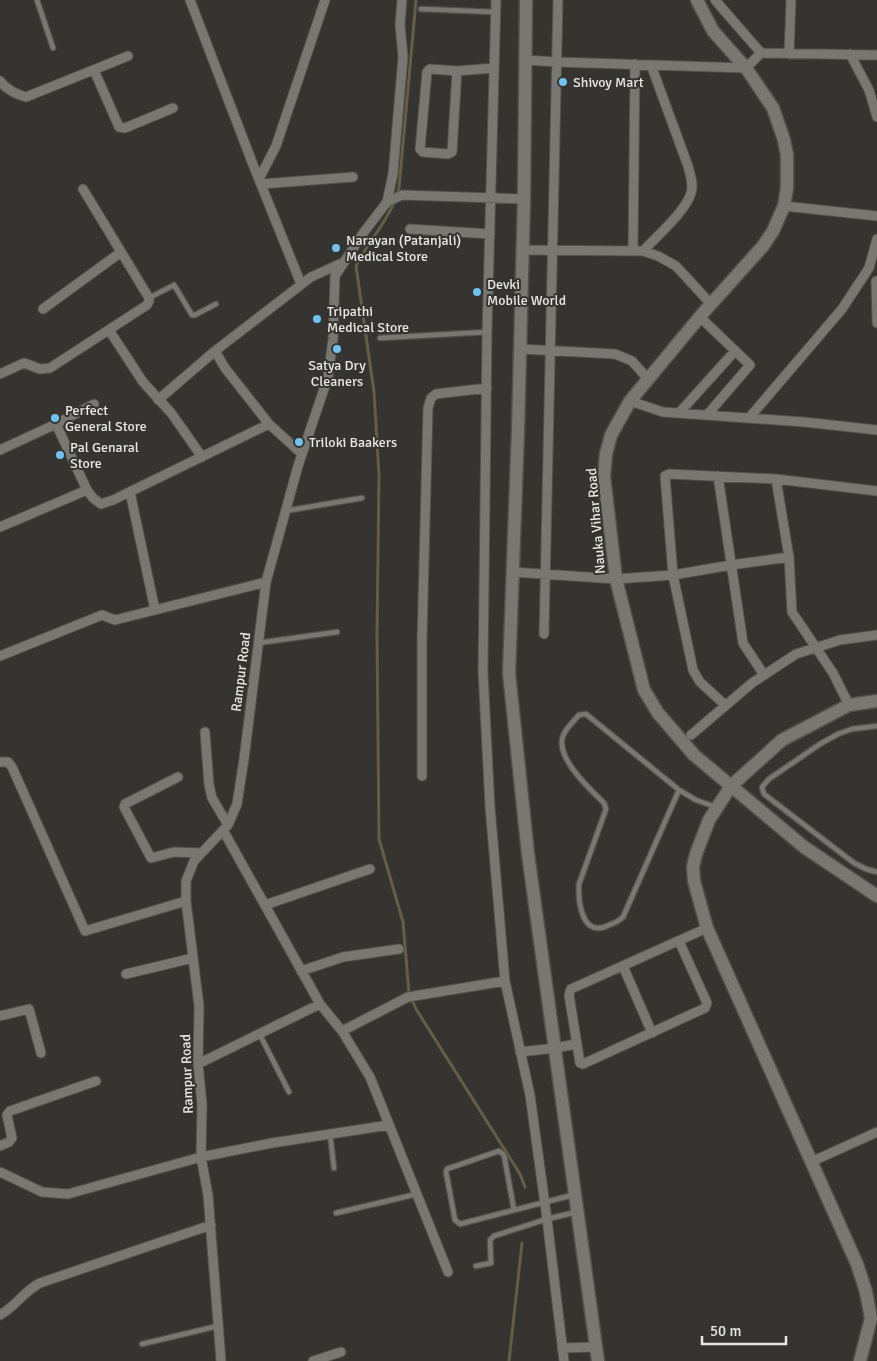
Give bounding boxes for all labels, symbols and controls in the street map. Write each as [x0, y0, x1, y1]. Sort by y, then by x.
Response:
place label: Shivoy Mart [573, 74, 644, 91]
marker: Shivoy Mart [557, 76, 569, 88]
place label: Narayan (Patanjali) Medical Store [346, 232, 461, 265]
marker: Narayan (Patanjali) Medical Store [330, 242, 342, 254]
place label: Devki Mobile World [487, 276, 566, 309]
marker: Devki Mobile World [471, 286, 483, 298]
place label: Tripathi Medical Store [327, 303, 409, 336]
marker: Tripathi Medical Store [311, 313, 323, 325]
marker: Satya Dry Cleaners [331, 343, 343, 355]
place label: Satya Dry Cleaners [308, 357, 366, 390]
place label: Perfect General Store [65, 402, 147, 435]
marker: Perfect General Store [49, 412, 61, 424]
place label: Triloki Baakers [309, 434, 397, 451]
marker: Triloki Baakers [293, 436, 305, 448]
place label: Pal Genaral Store [70, 439, 139, 472]
marker: Pal Genaral Store [54, 449, 66, 461]
street label: Nauka Vihar Road [583, 467, 609, 575]
street label: Rampur Road [228, 631, 254, 713]
street label: Rampur Road [177, 1034, 197, 1114]
scale bar [702, 1314, 786, 1346]
text: 50 m [710, 1322, 741, 1340]

